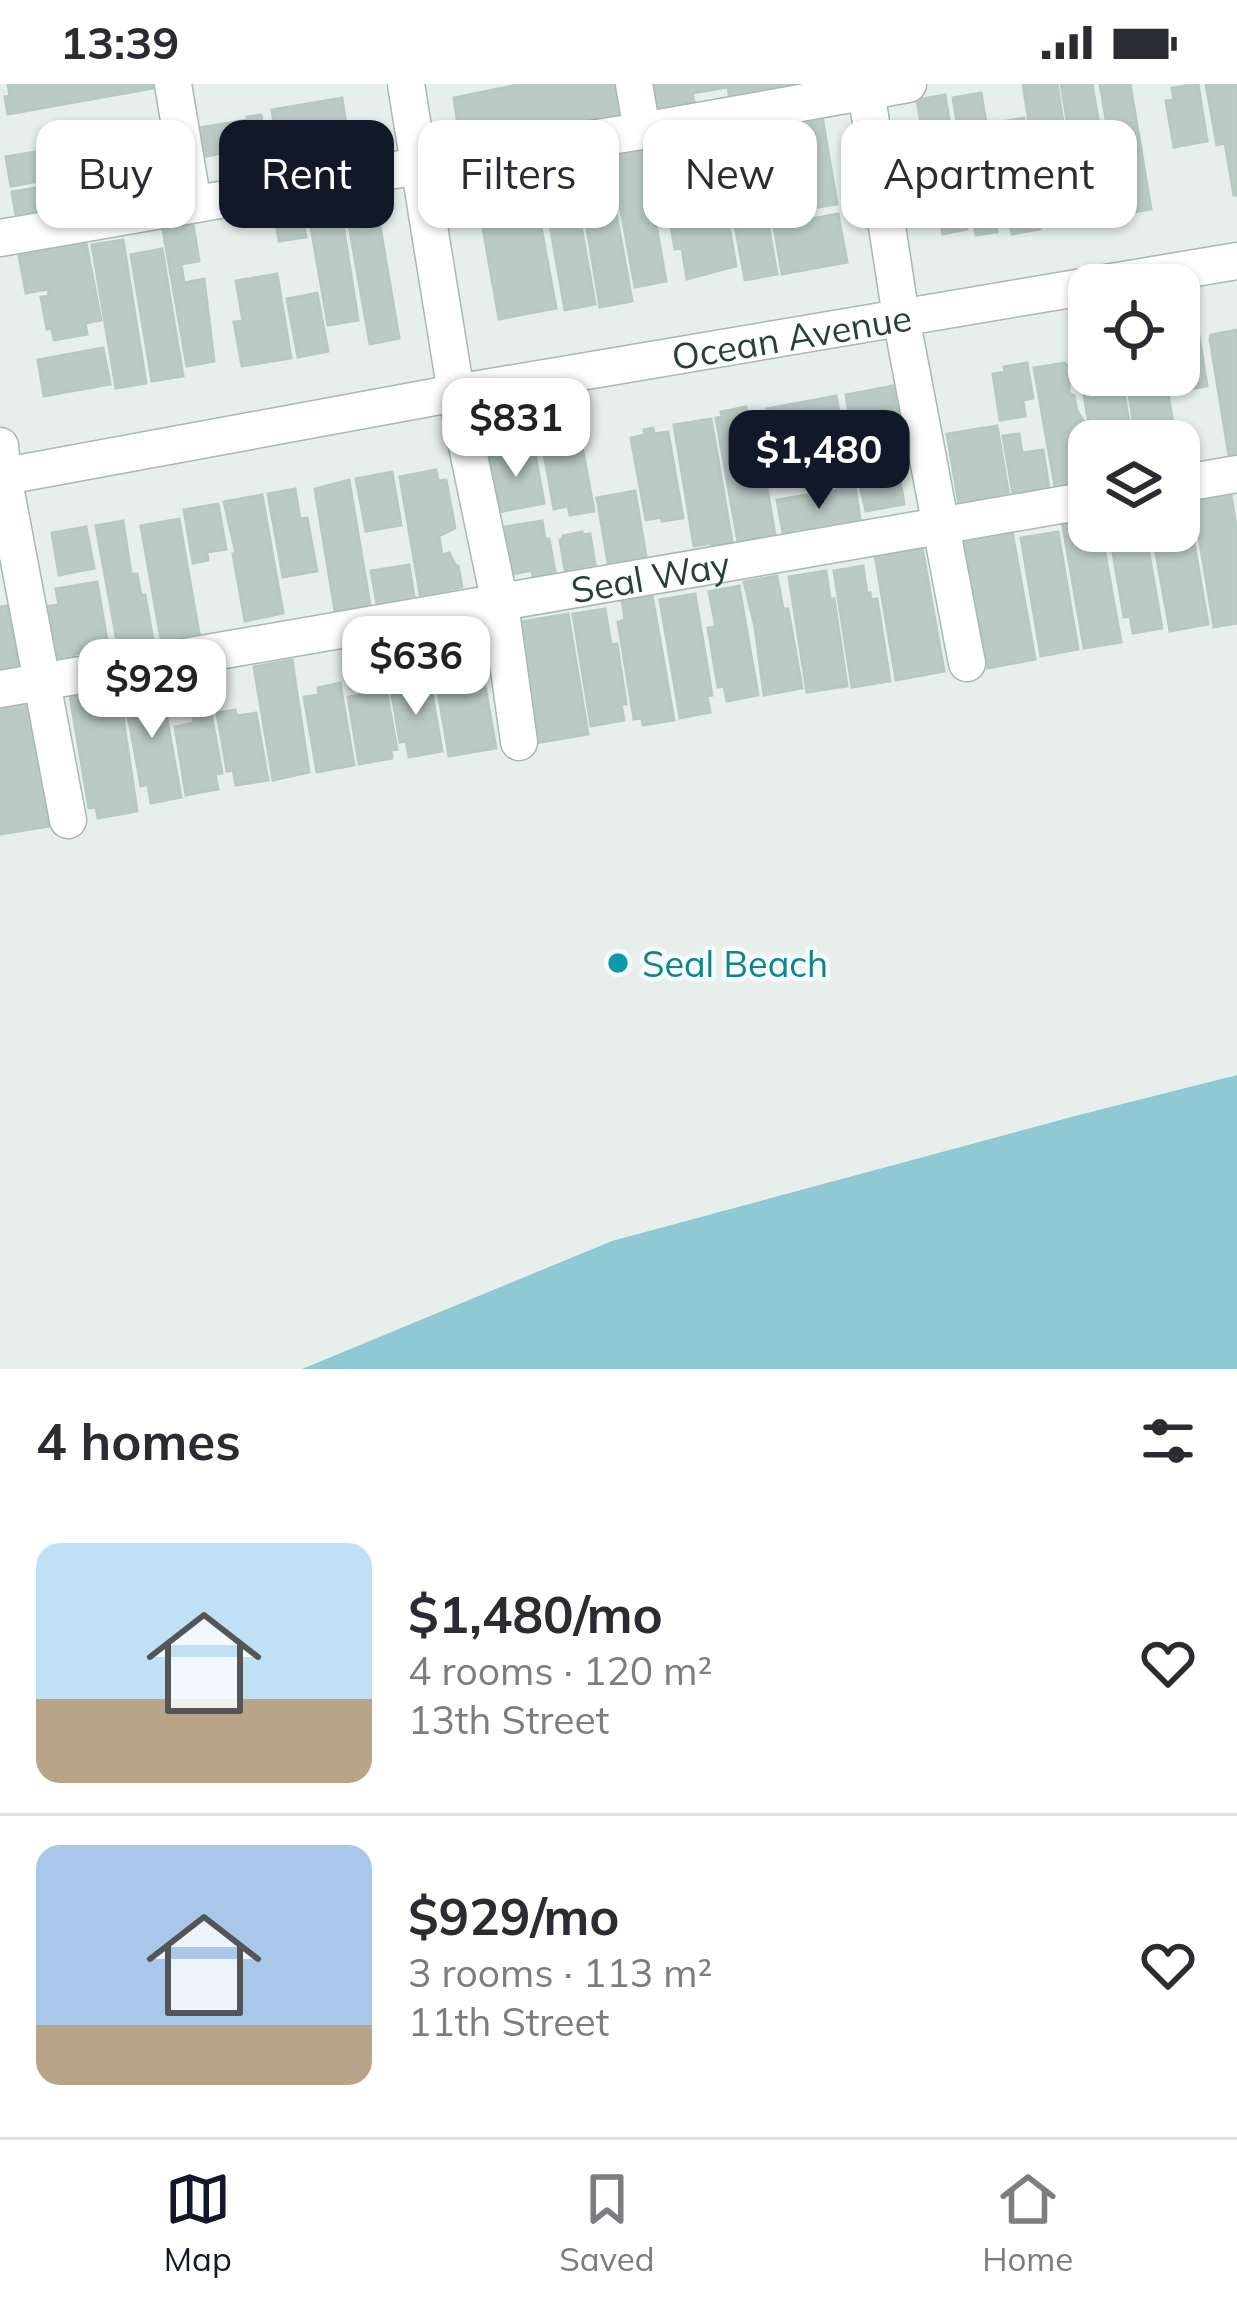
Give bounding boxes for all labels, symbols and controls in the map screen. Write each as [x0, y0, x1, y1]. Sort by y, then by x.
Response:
text: 13:39 [60, 14, 179, 70]
chip: Buy [36, 120, 195, 228]
chip: Rent [219, 120, 394, 228]
chip: Filters [418, 120, 619, 228]
chip: New [643, 120, 817, 228]
chip: Apartment [841, 120, 1137, 228]
map controls [1068, 264, 1200, 552]
button: locate [1068, 264, 1200, 396]
street label: Ocean Avenue [668, 294, 915, 379]
pin: $831 [445, 378, 587, 480]
text: $831 [469, 392, 563, 441]
pin: $1,480 [721, 410, 917, 512]
button: layers [1068, 420, 1200, 552]
text: $1,480 [756, 424, 882, 473]
street label: Seal Way [568, 540, 733, 612]
pin: $636 [345, 616, 487, 718]
text: $636 [369, 630, 463, 679]
pin: $929 [81, 639, 223, 741]
text: $929 [105, 653, 199, 702]
place label: Seal Beach [642, 941, 828, 986]
marker: Seal Beach [605, 950, 631, 976]
icon: filters [1135, 1408, 1201, 1474]
text: 4 homes [36, 1409, 241, 1473]
text: $1,480/mo [408, 1582, 663, 1646]
icon: home [132, 1591, 276, 1735]
icon: heart [1135, 1630, 1201, 1696]
text: 4 rooms · 120 m² [408, 1646, 712, 1695]
text: 13th Street [408, 1695, 609, 1744]
text: $929/mo [408, 1884, 620, 1948]
icon: home [132, 1893, 276, 2037]
icon: heart [1135, 1932, 1201, 1998]
text: 3 rooms · 113 m² [408, 1948, 712, 1997]
text: 11th Street [408, 1997, 609, 2046]
tab: Map [164, 2166, 232, 2279]
tab: Saved [559, 2166, 655, 2279]
tab: Home [982, 2166, 1073, 2279]

